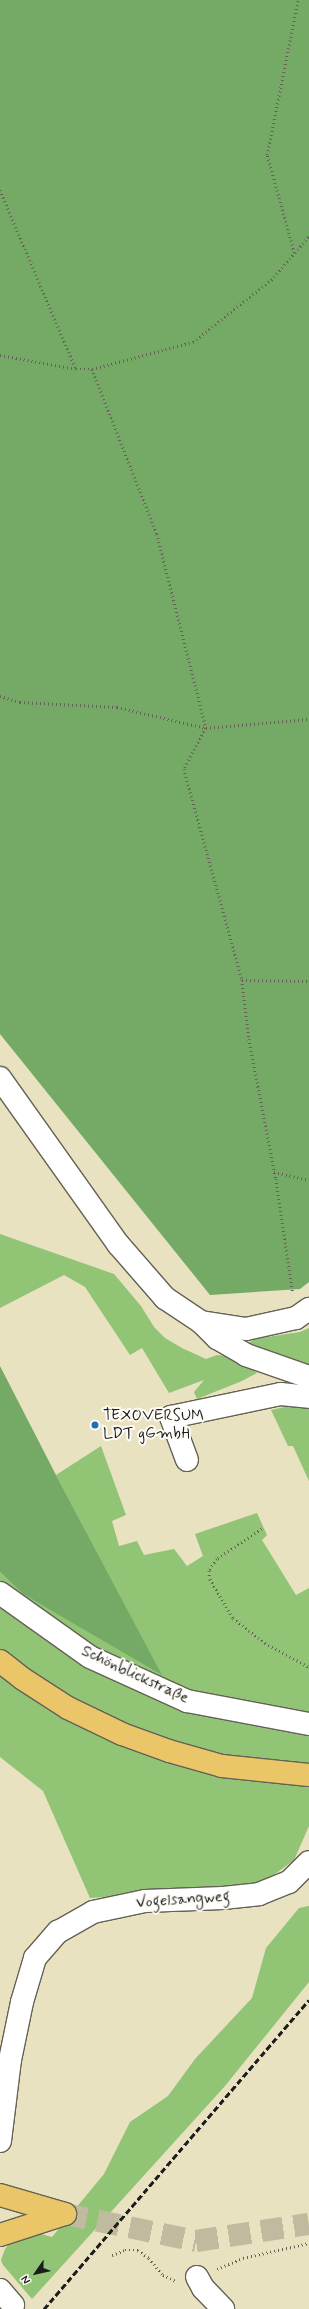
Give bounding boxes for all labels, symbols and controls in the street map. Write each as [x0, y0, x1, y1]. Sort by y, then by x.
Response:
place label: TEXOVERSUM LDT gGmbH [103, 1406, 204, 1444]
marker: TEXOVERSUM LDT gGmbH [90, 1420, 100, 1430]
street label: Schönblickstraße [78, 1642, 192, 1708]
street label: Vogelsangweg [135, 1887, 231, 1913]
north arrow [16, 2253, 56, 2293]
text: N [18, 2273, 34, 2287]

